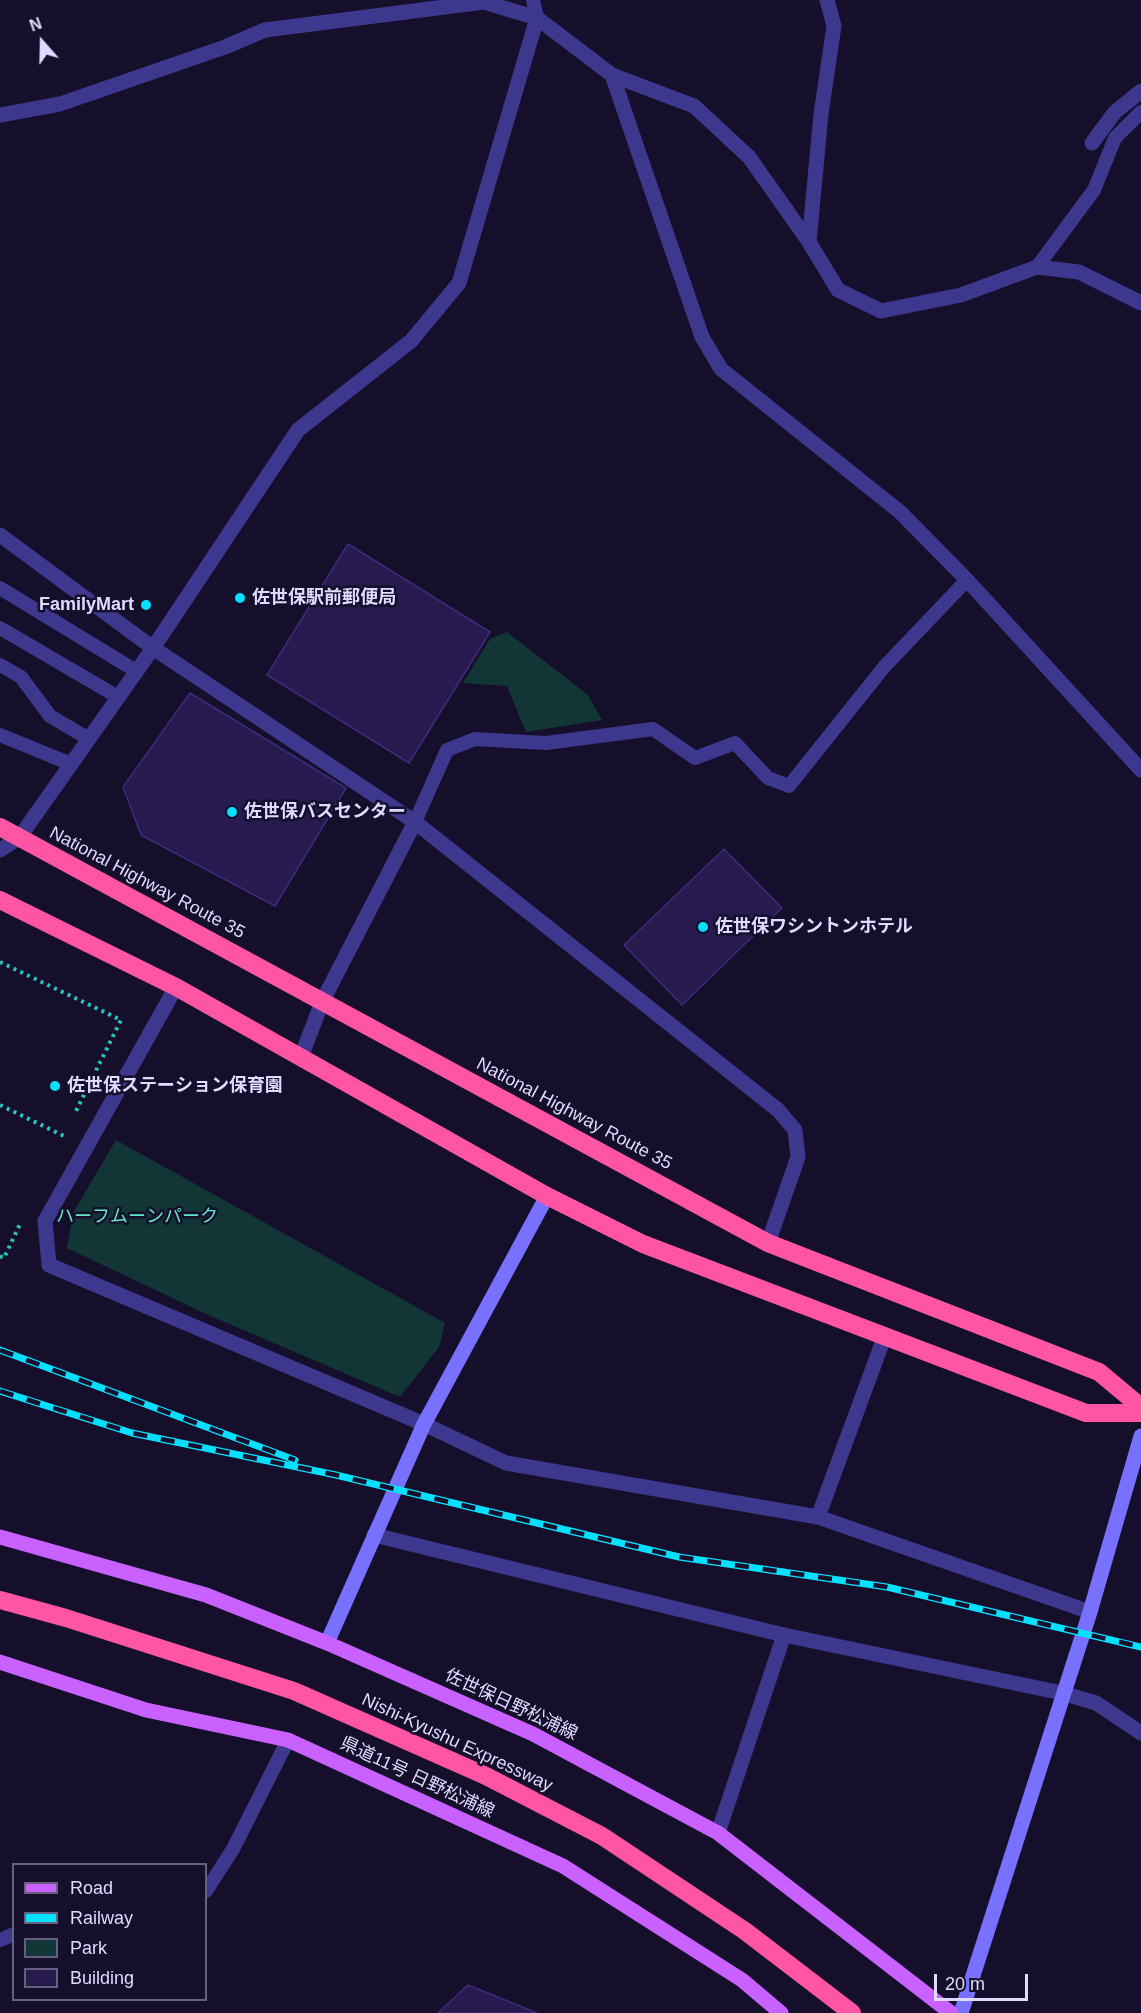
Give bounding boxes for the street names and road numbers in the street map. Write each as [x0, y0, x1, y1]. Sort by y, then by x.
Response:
street label: National Highway Route 35 [46, 822, 248, 944]
street label: National Highway Route 35 [473, 1053, 675, 1175]
street label: 佐世保日野松浦線 [441, 1665, 581, 1745]
street label: Nishi-Kyushu Expressway [358, 1689, 556, 1797]
street label: 県道11号 日野松浦線 [336, 1733, 498, 1823]

